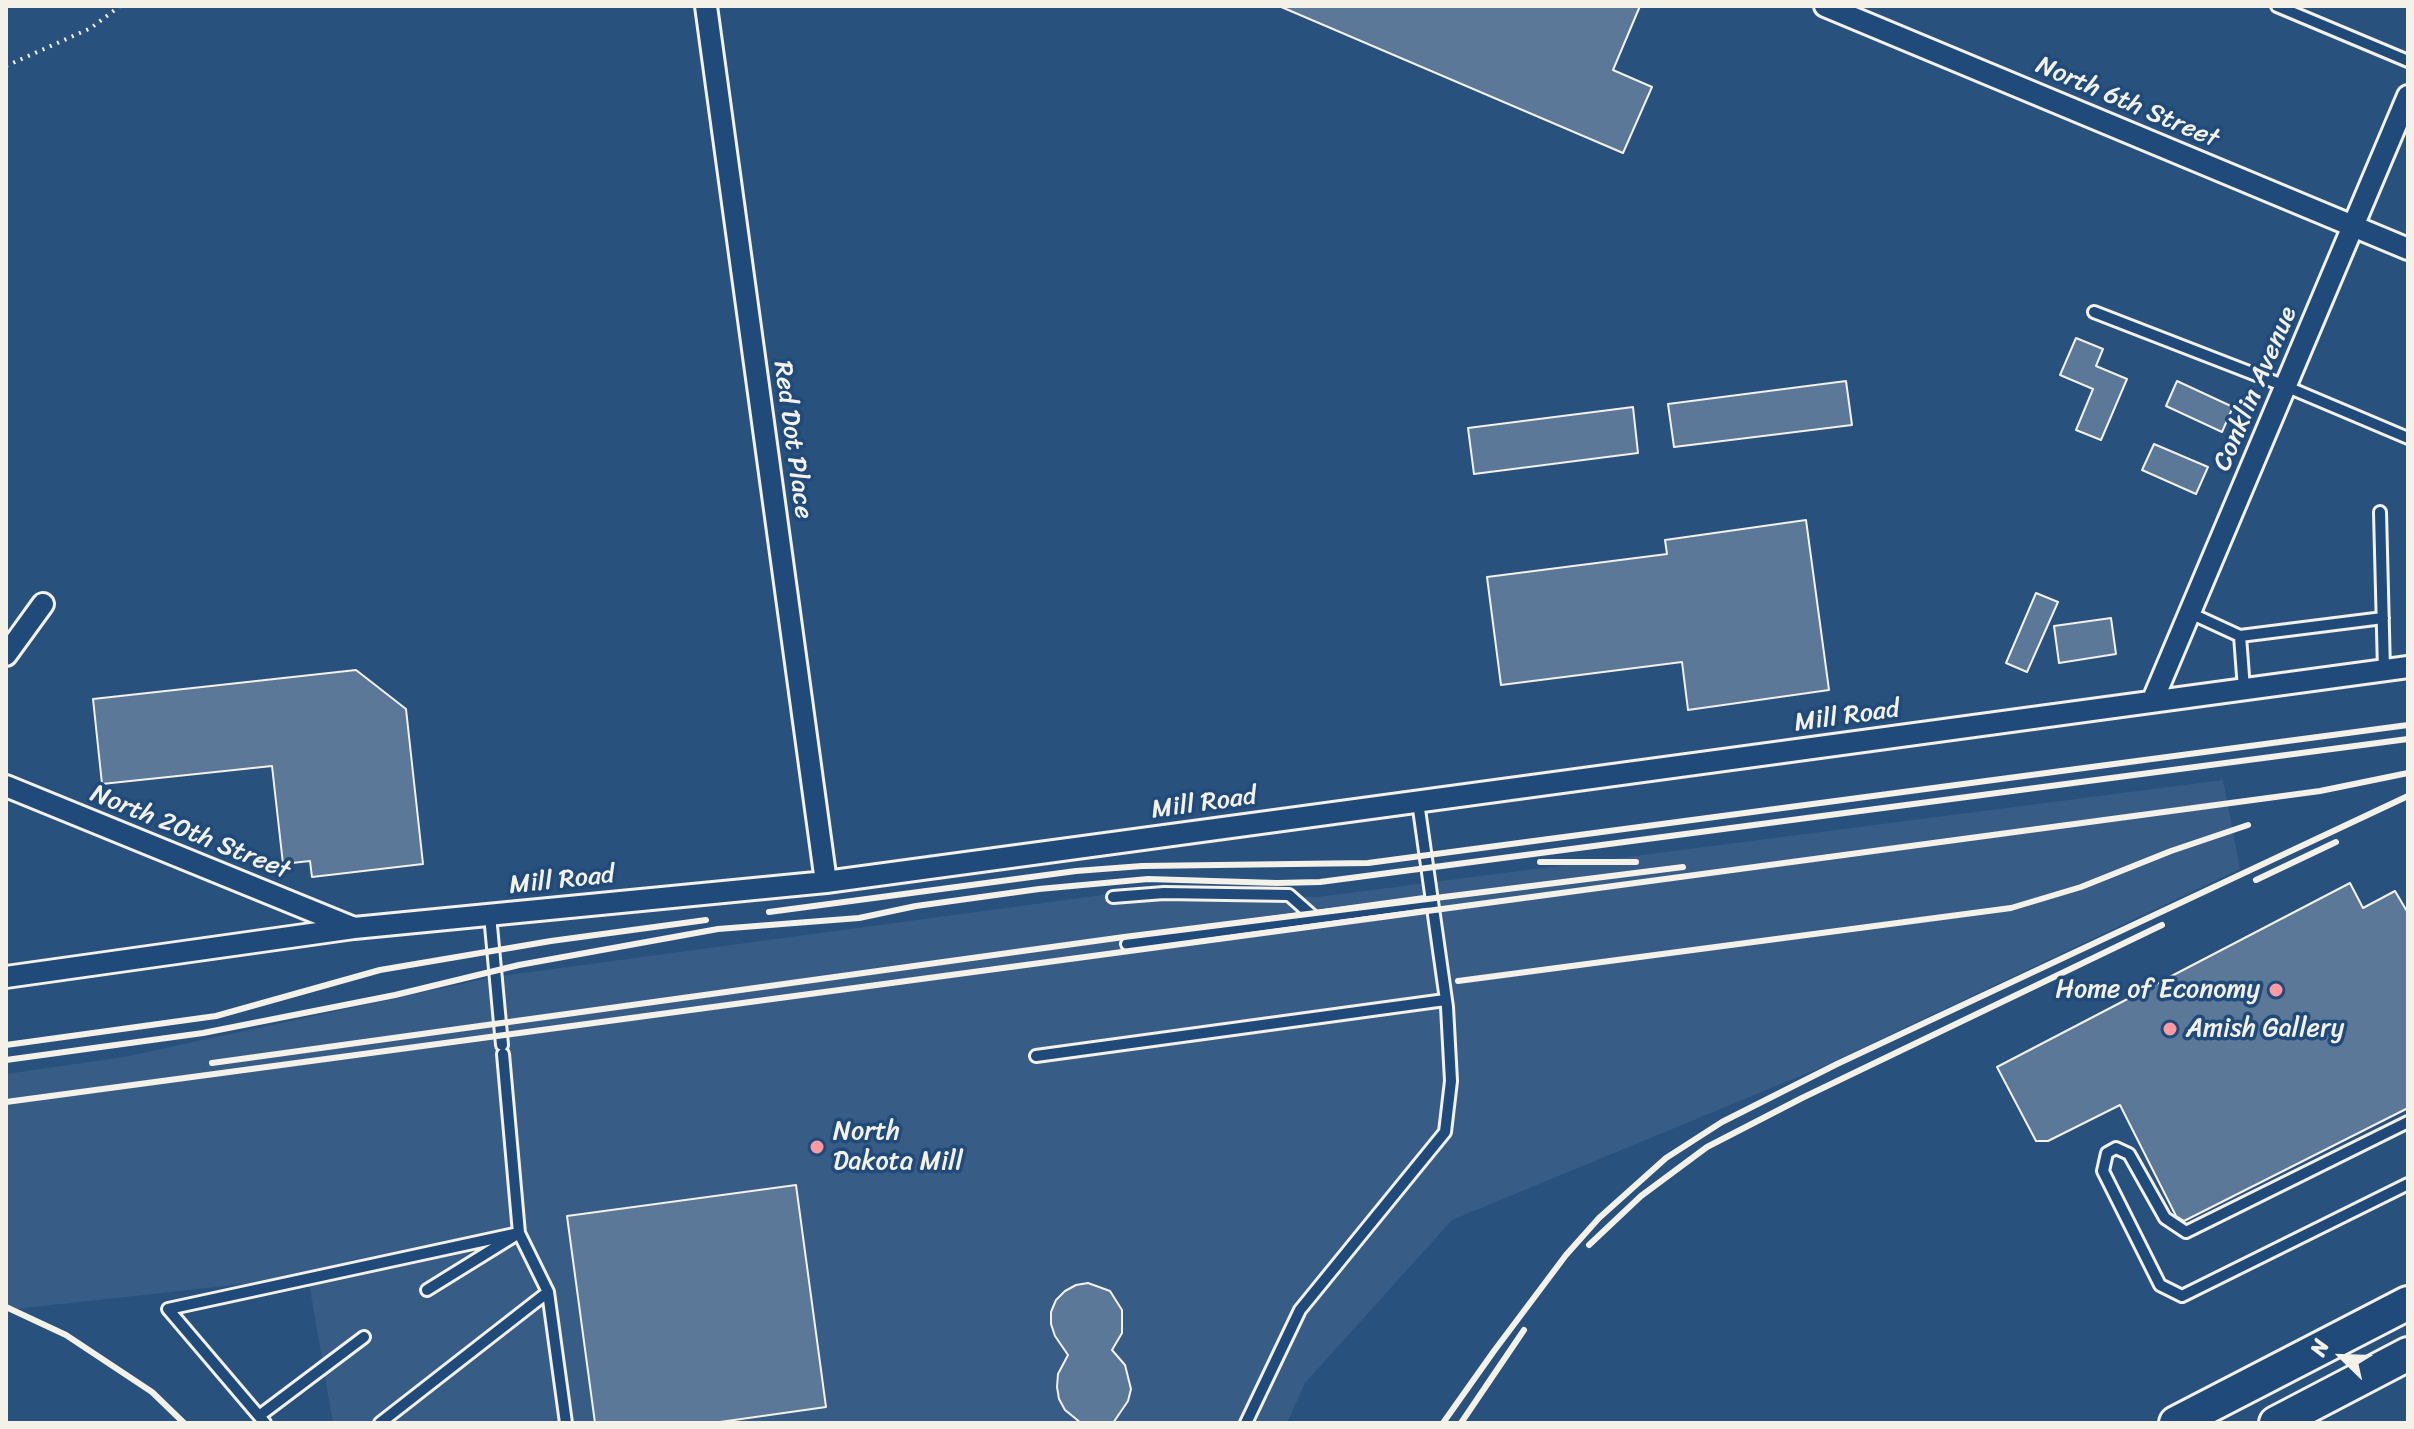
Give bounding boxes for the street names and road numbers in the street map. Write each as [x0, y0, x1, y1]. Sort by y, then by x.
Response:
street label: North 6th Street [2031, 50, 2223, 156]
street label: Conklin Avenue [2207, 302, 2305, 476]
street label: Red Dot Place [765, 359, 819, 521]
street label: Mill Road [1792, 694, 1902, 740]
street label: North 20th Street [86, 779, 294, 887]
street label: Mill Road [1149, 781, 1259, 827]
street label: Mill Road [508, 860, 616, 902]

